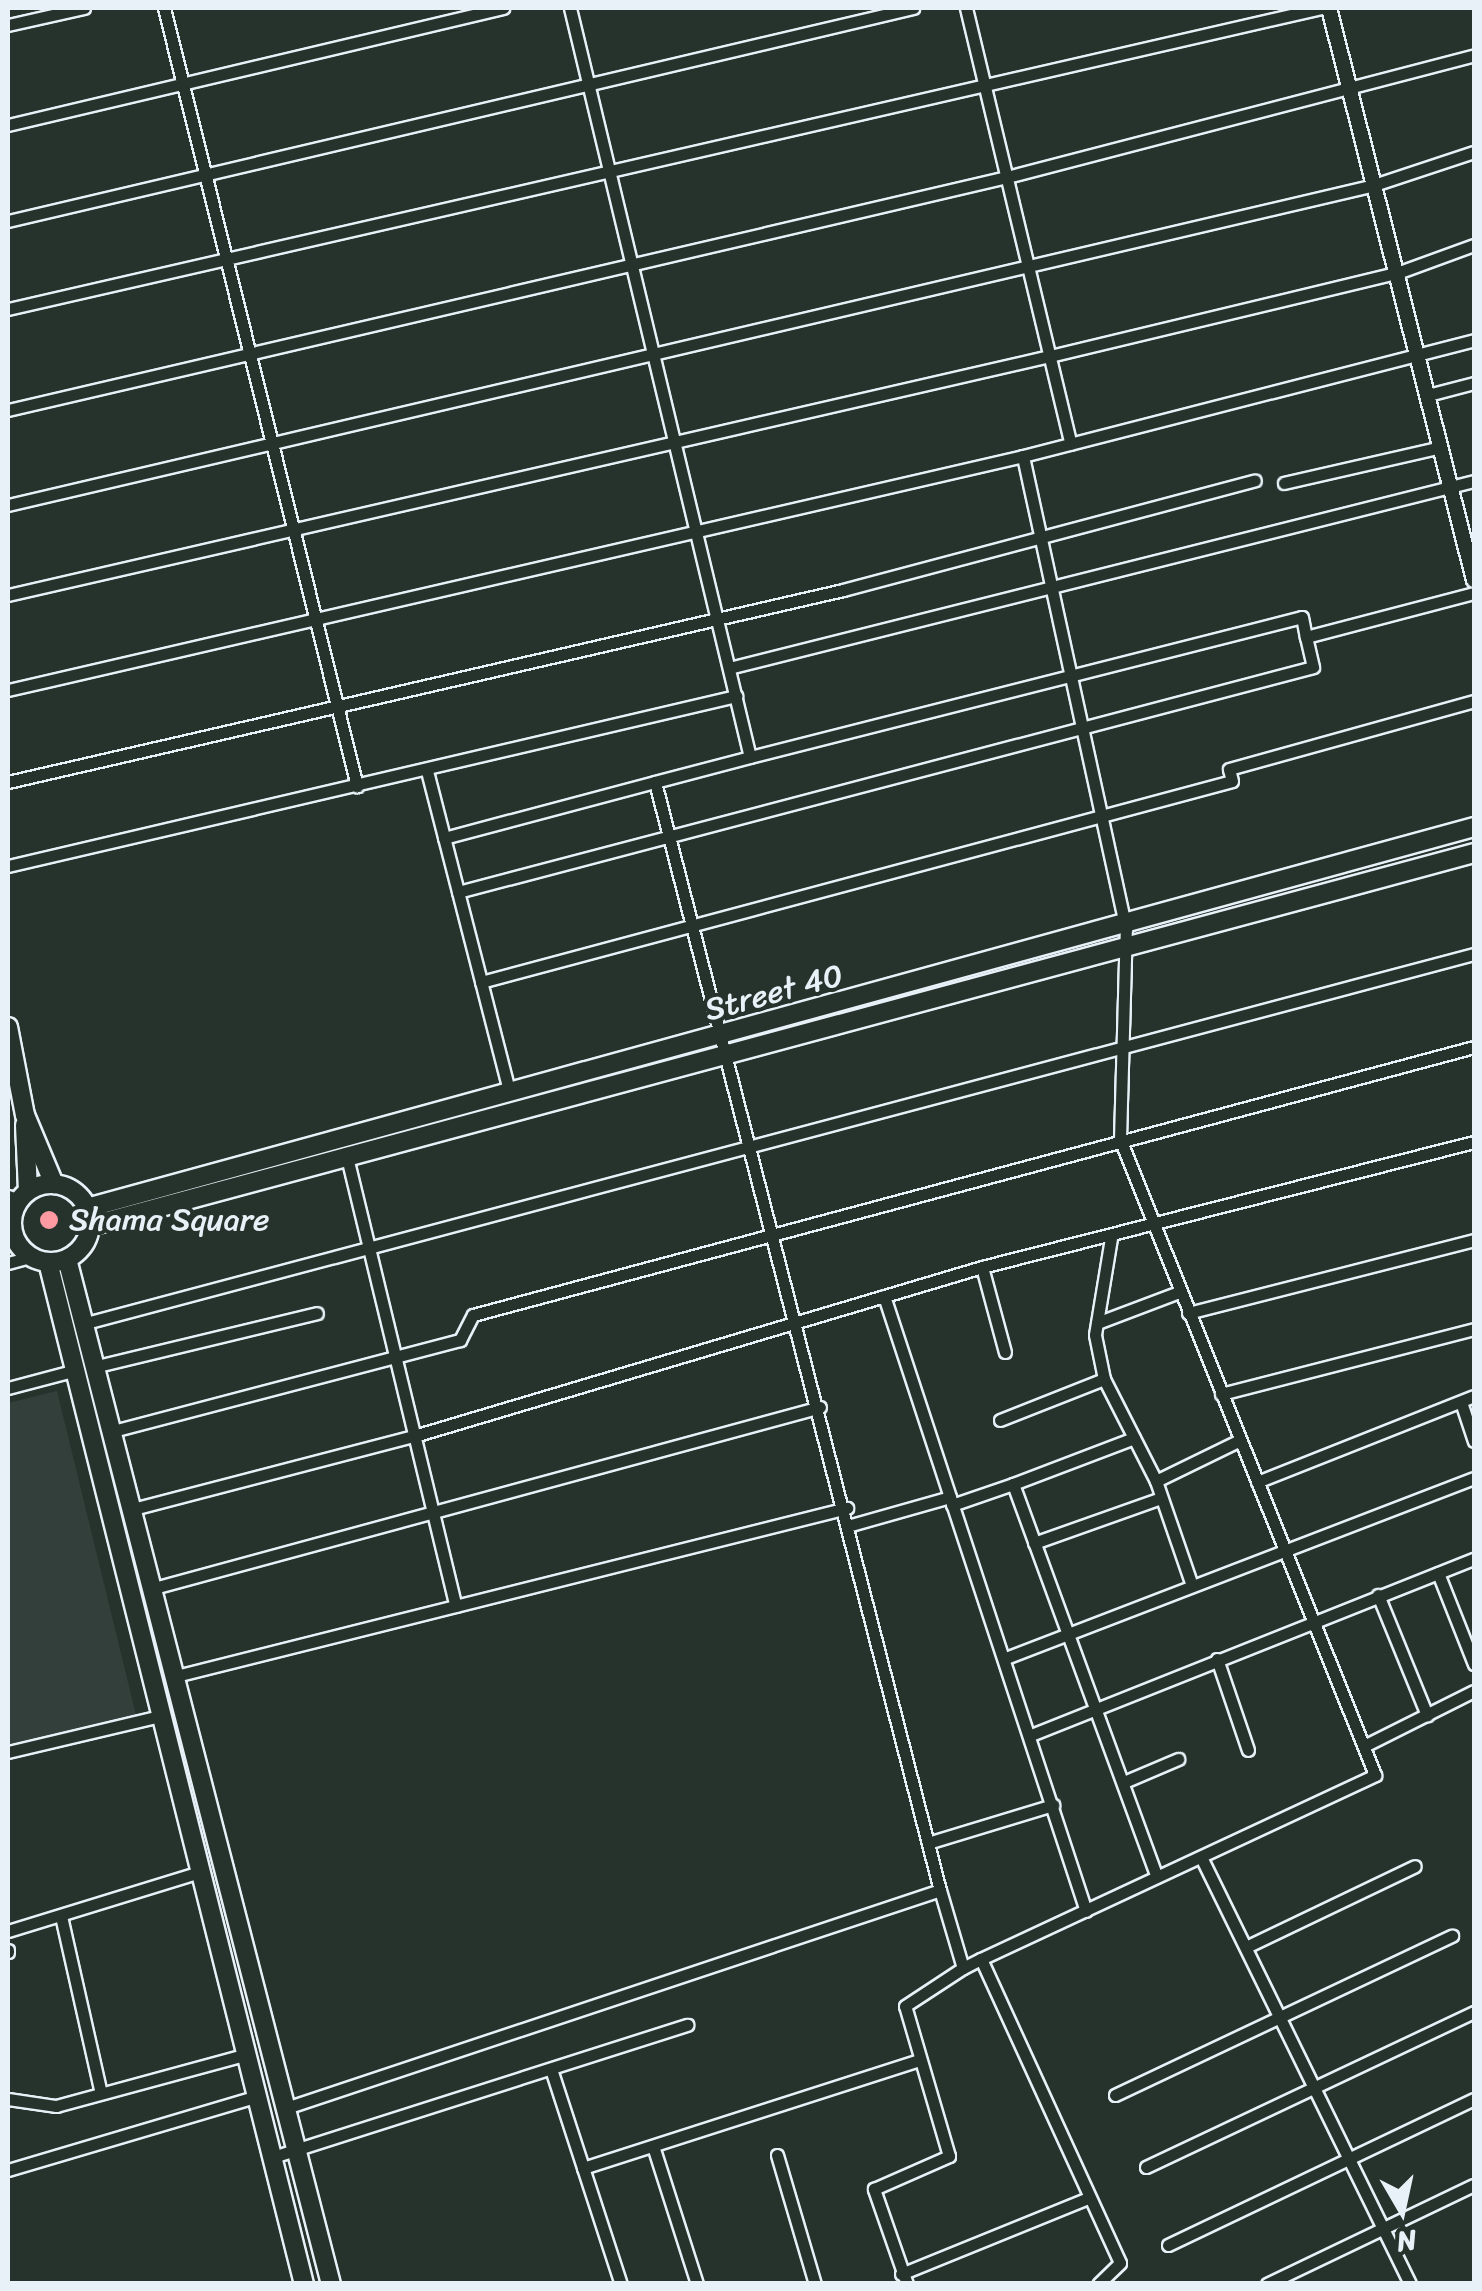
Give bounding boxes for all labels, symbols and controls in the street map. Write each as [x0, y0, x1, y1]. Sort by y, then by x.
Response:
street label: Street 40 [701, 956, 847, 1030]
place label: Shama Square [69, 1201, 268, 1239]
marker: Shama Square [38, 1209, 60, 1231]
north arrow [1352, 2161, 1452, 2261]
text: N [1393, 2215, 1420, 2267]

